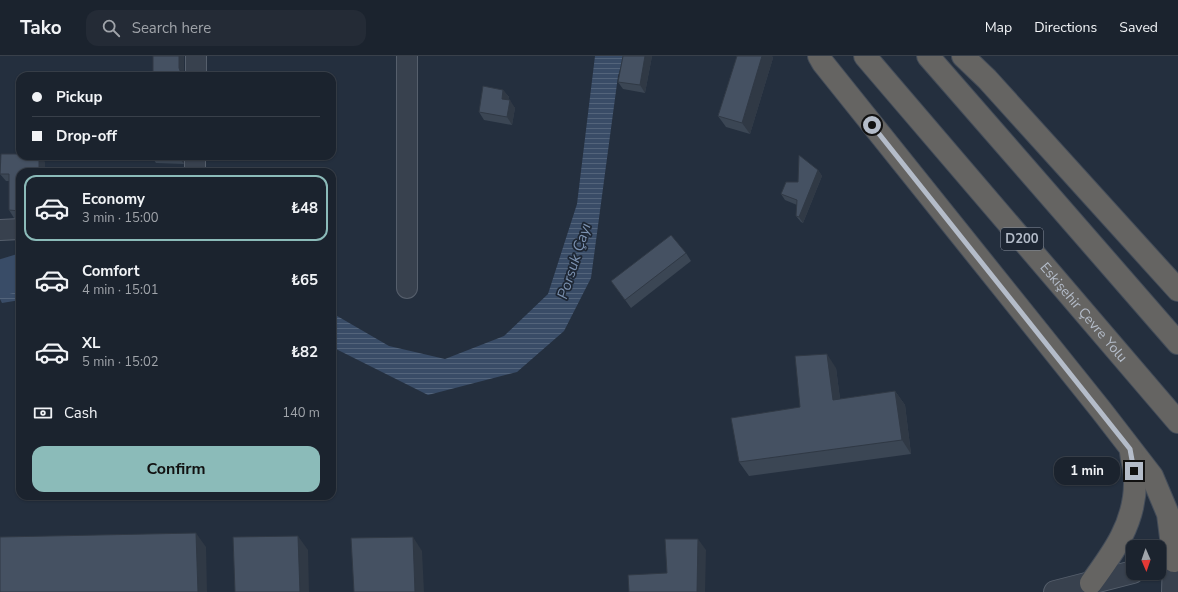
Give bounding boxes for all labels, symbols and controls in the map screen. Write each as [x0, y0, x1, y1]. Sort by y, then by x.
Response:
search box [86, 10, 366, 46]
text: Tako [20, 15, 62, 41]
icon: search [100, 17, 122, 39]
text: Search here [132, 18, 211, 38]
text: Map [985, 18, 1012, 37]
text: Directions [1034, 18, 1097, 37]
text: Saved [1119, 18, 1158, 37]
text: Pickup [56, 87, 102, 107]
route start [863, 116, 881, 134]
text: Drop-off [56, 126, 117, 146]
text: Economy [82, 189, 145, 209]
icon: car [34, 190, 70, 226]
text: ₺48 [291, 198, 318, 218]
text: 3 min · 15:00 [82, 209, 158, 227]
water label: Porsuk Çayı [552, 220, 596, 302]
road number: D200 [1001, 228, 1043, 250]
street label: Eskişehir Çevre Yolu [1036, 258, 1132, 366]
text: Comfort [82, 261, 139, 281]
icon: car [34, 262, 70, 298]
text: ₺65 [291, 270, 318, 290]
text: 4 min · 15:01 [82, 281, 158, 299]
text: XL [82, 333, 101, 353]
icon: car [34, 334, 70, 370]
text: ₺82 [291, 342, 318, 362]
text: 5 min · 15:02 [82, 353, 158, 371]
icon: cash [32, 402, 54, 424]
text: Cash [64, 403, 98, 423]
text: 140 m [282, 404, 320, 422]
button: Confirm [32, 446, 320, 492]
callout: 1 min [1054, 457, 1120, 485]
text: 1 min [1070, 462, 1104, 480]
route end [1125, 462, 1143, 480]
north arrow [1126, 540, 1166, 580]
map controls [1126, 540, 1166, 580]

